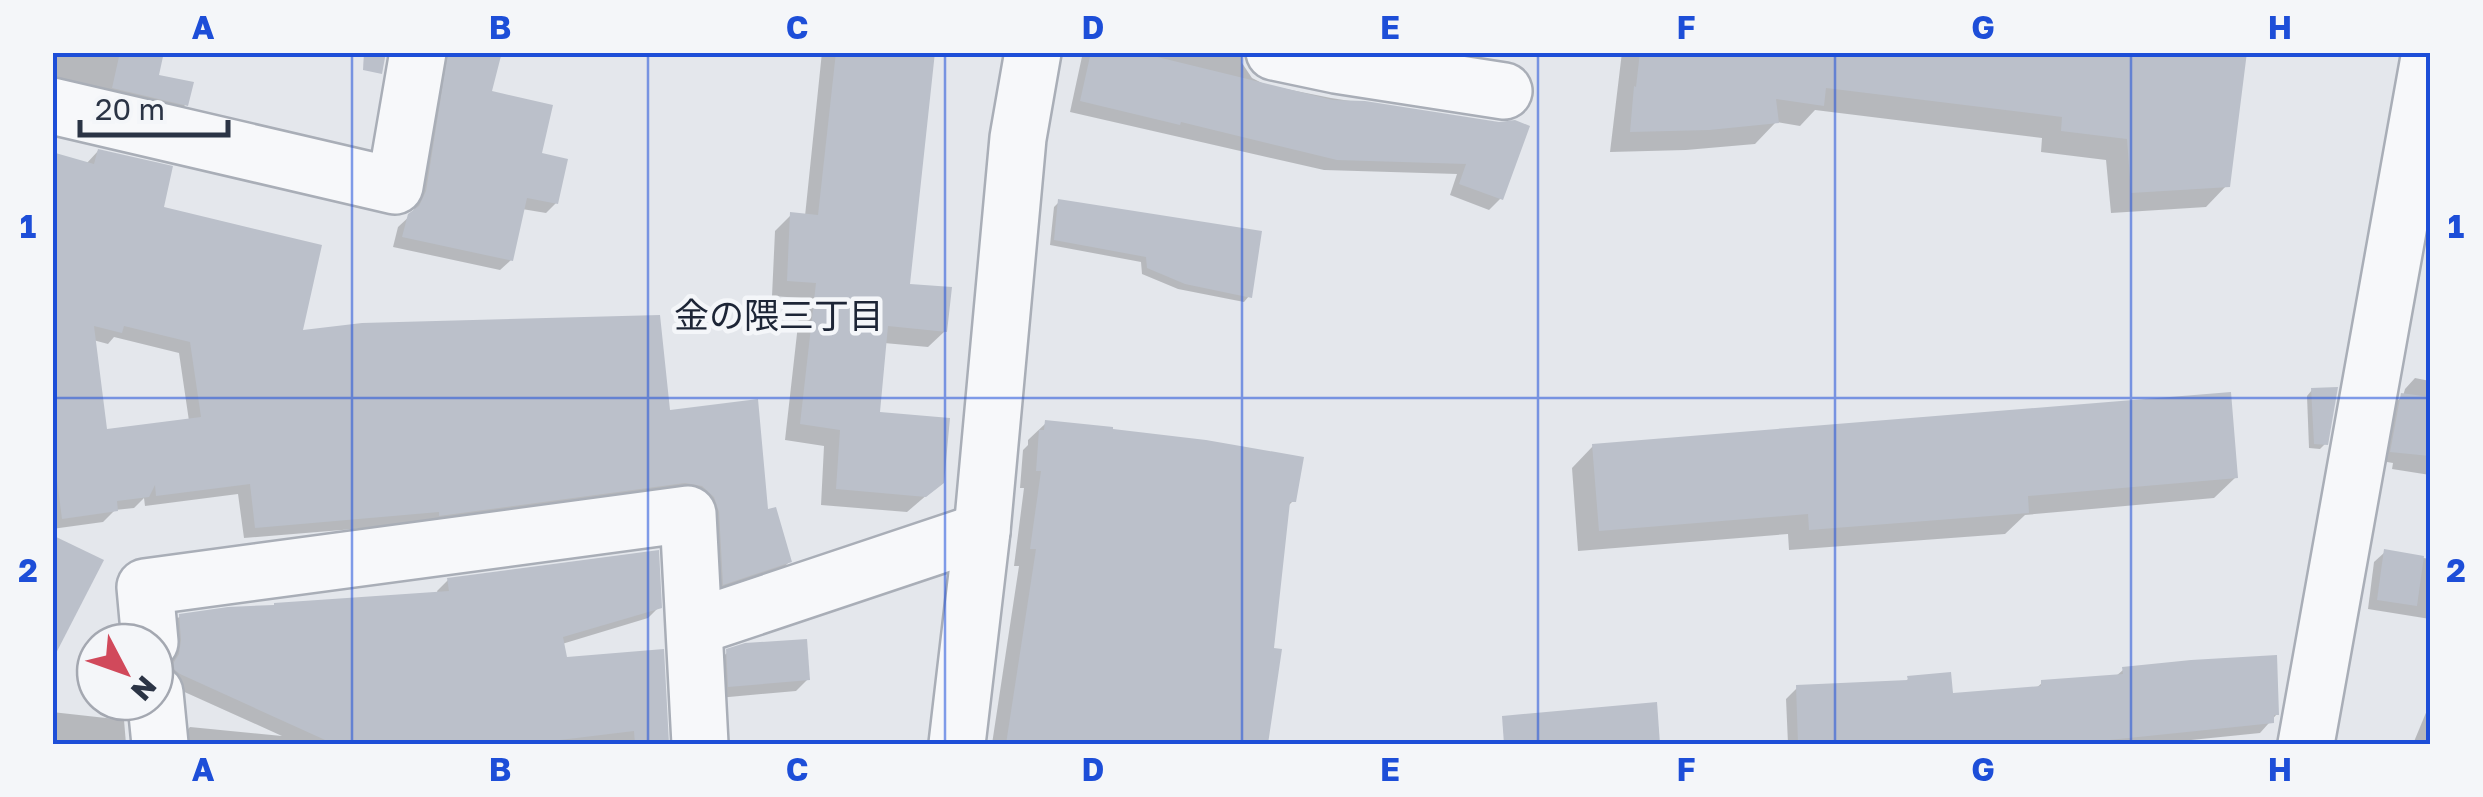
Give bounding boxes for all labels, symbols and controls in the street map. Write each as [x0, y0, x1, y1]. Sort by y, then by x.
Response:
text: A [192, 8, 215, 46]
text: B [489, 8, 511, 46]
text: C [786, 8, 808, 46]
text: D [1082, 8, 1104, 46]
text: E [1380, 8, 1400, 46]
text: F [1676, 8, 1696, 46]
text: G [1971, 8, 1995, 46]
text: H [2268, 8, 2292, 46]
scale bar [80, 75, 228, 137]
text: 20 m [95, 91, 165, 127]
text: 1 [20, 207, 36, 245]
text: 1 [2448, 207, 2464, 245]
district label: 金の隈三丁目 [674, 294, 884, 336]
text: 2 [18, 551, 38, 589]
text: 2 [2446, 551, 2466, 589]
north arrow [75, 622, 175, 722]
text: N [125, 670, 164, 708]
text: A [192, 750, 215, 788]
text: B [489, 750, 511, 788]
text: C [786, 750, 808, 788]
text: D [1082, 750, 1104, 788]
text: E [1380, 750, 1400, 788]
text: F [1676, 750, 1696, 788]
text: G [1971, 750, 1995, 788]
text: H [2268, 750, 2292, 788]

